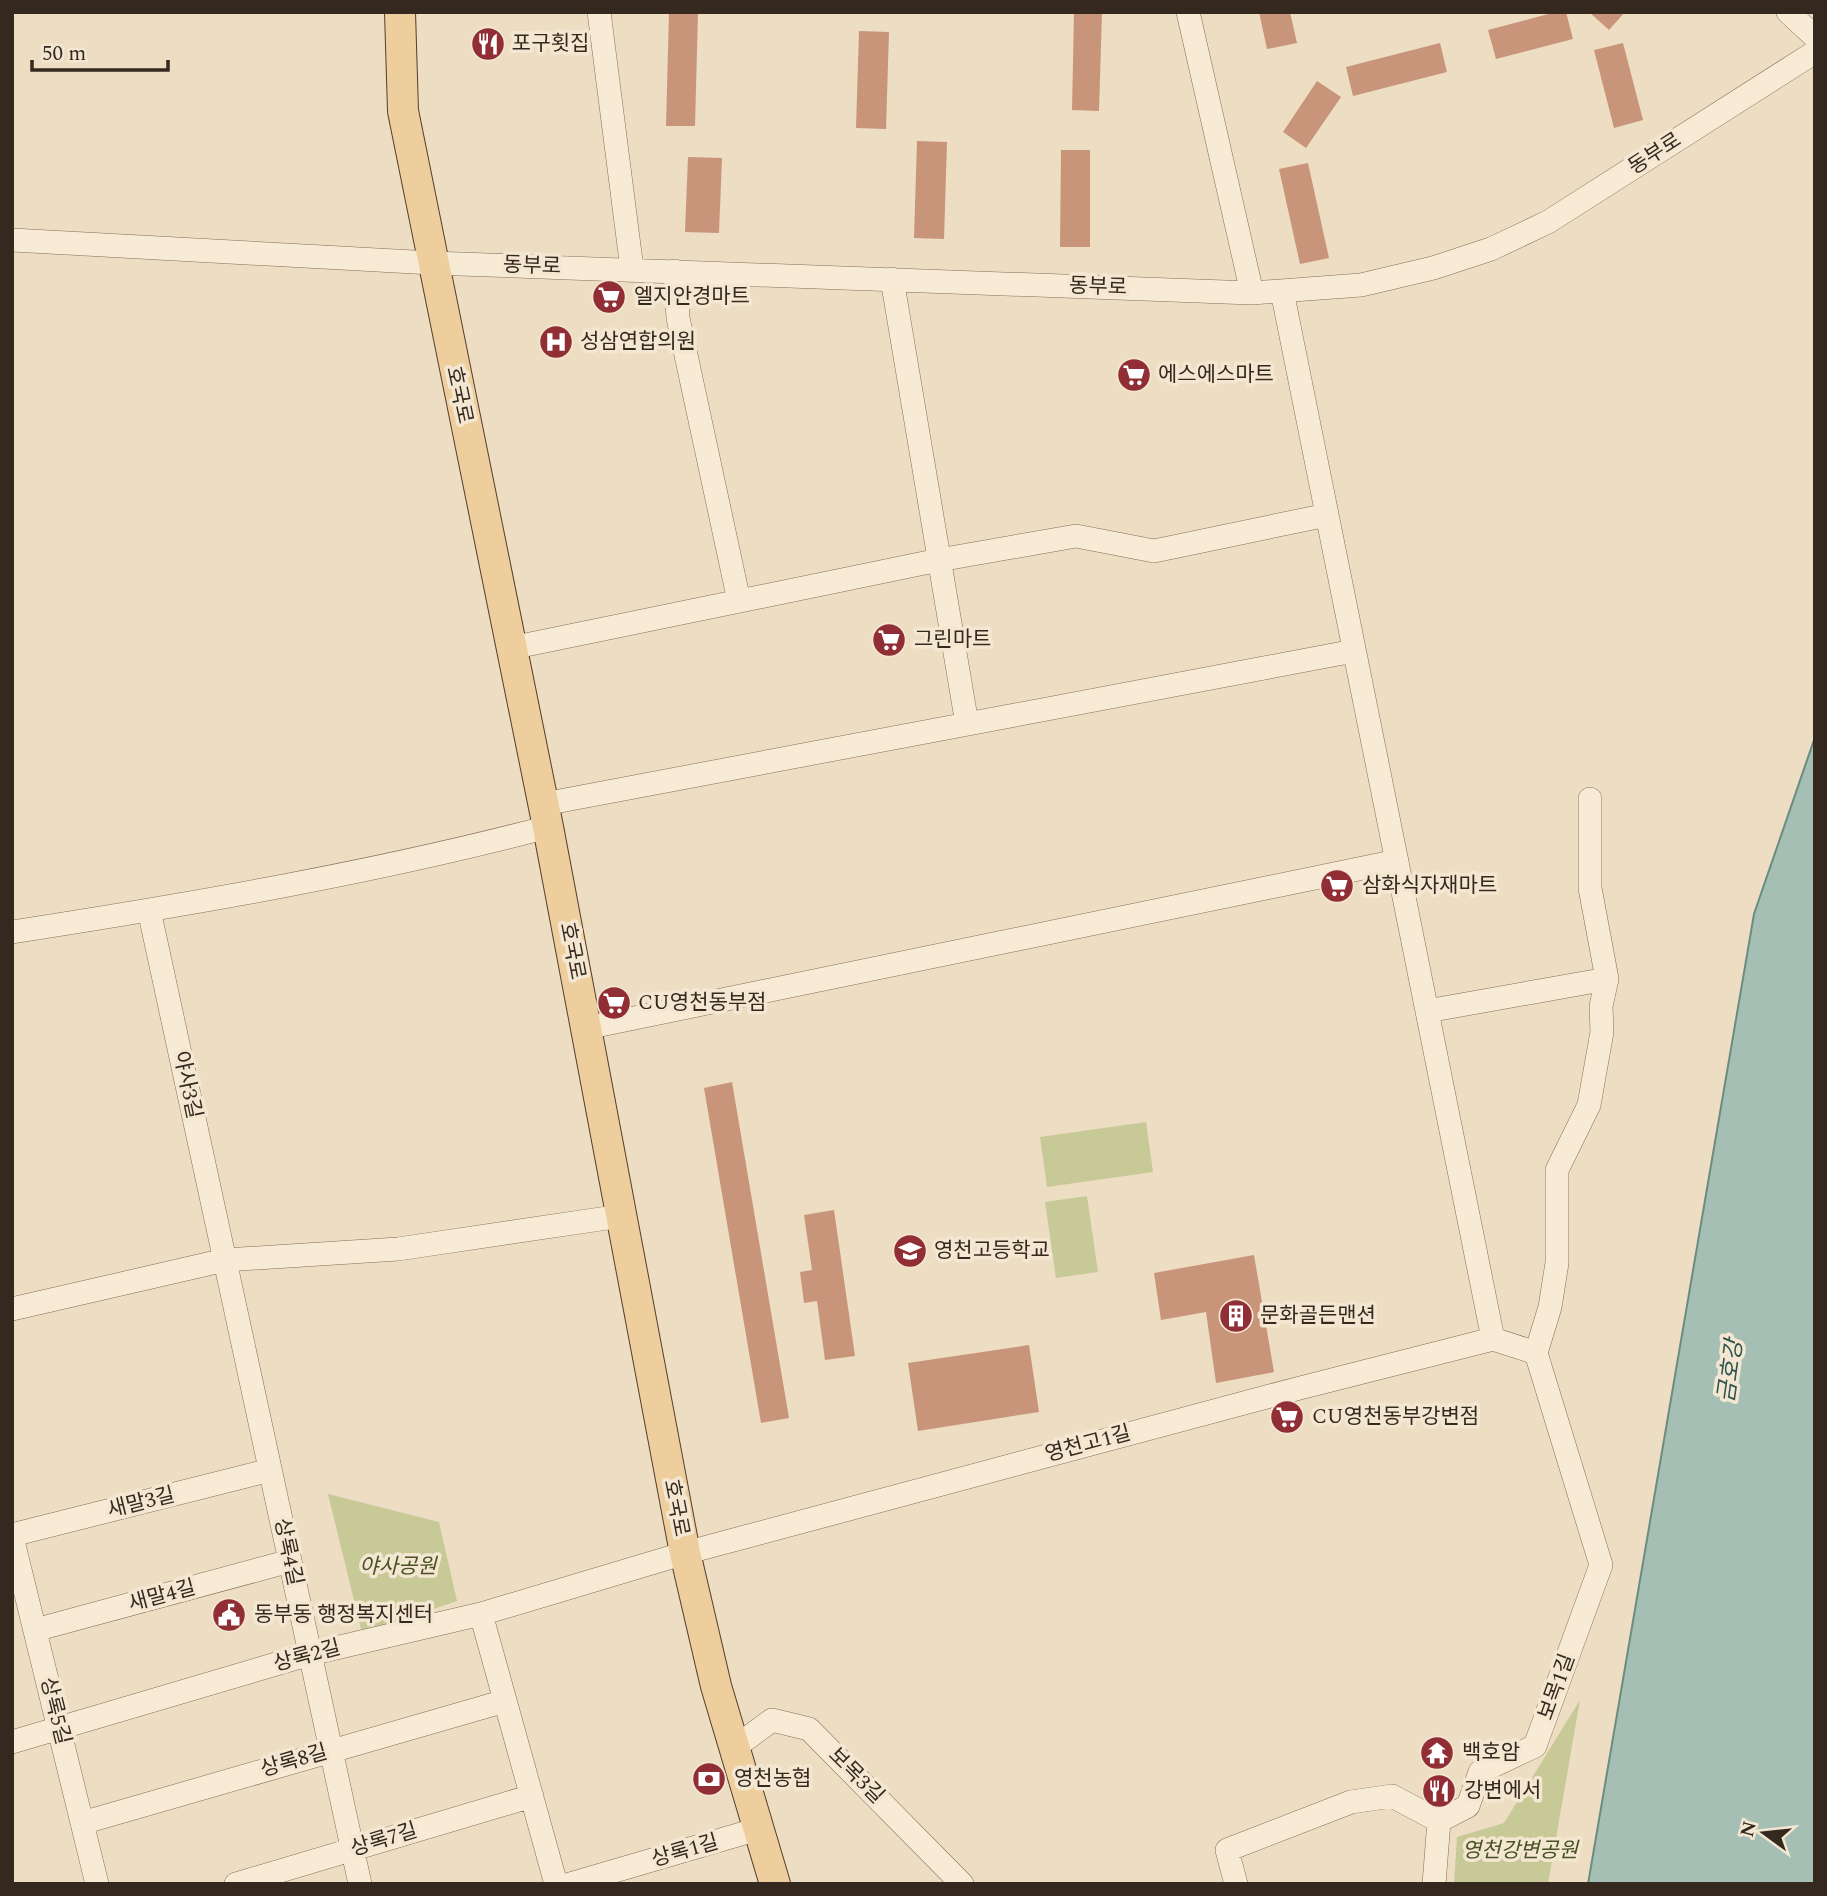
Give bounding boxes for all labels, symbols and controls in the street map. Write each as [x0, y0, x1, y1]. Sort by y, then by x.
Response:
restaurant icon: 포구횟집 [469, 25, 507, 63]
scale bar [32, 28, 168, 72]
place label: 포구횟집 [512, 28, 589, 60]
text: 50 m [42, 38, 86, 70]
street label: 동부로 [1622, 125, 1688, 183]
street label: 동부로 [502, 249, 562, 283]
street label: 동부로 [1068, 270, 1128, 304]
supermarket icon: 엘지안경마트 [590, 278, 628, 316]
place label: 엘지안경마트 [634, 281, 750, 313]
hospital icon: 성삼연합의원 [537, 323, 575, 361]
place label: 성삼연합의원 [580, 326, 696, 358]
supermarket icon: 에스에스마트 [1115, 356, 1153, 394]
place label: 에스에스마트 [1158, 359, 1274, 391]
street label: 호국로 [437, 363, 481, 427]
supermarket icon: 그린마트 [870, 621, 908, 659]
place label: 그린마트 [914, 624, 991, 656]
supermarket icon: 삼화식자재마트 [1318, 867, 1356, 905]
place label: 삼화식자재마트 [1362, 870, 1497, 902]
street label: 호국로 [551, 919, 593, 983]
supermarket icon: CU영천동부점 [595, 984, 633, 1022]
place label: CU영천동부점 [638, 987, 766, 1019]
street label: 야사3길 [164, 1048, 210, 1122]
school or university icon: 영천고등학교 [891, 1232, 929, 1270]
place label: 영천고등학교 [934, 1235, 1050, 1267]
building icon: 문화골든맨션 [1217, 1297, 1255, 1335]
place label: 문화골든맨션 [1260, 1300, 1376, 1332]
water label: 금호강 [1709, 1334, 1753, 1405]
supermarket icon: CU영천동부강변점 [1268, 1398, 1306, 1436]
place label: CU영천동부강변점 [1312, 1401, 1479, 1433]
street label: 영천고1길 [1041, 1417, 1135, 1471]
street label: 호국로 [655, 1476, 697, 1540]
street label: 새말3길 [104, 1479, 178, 1527]
street label: 상록4길 [265, 1515, 311, 1589]
park label: 야사공원 [359, 1551, 438, 1583]
street label: 새말4길 [125, 1572, 199, 1620]
public building icon: 동부동 행정복지센터 [210, 1596, 248, 1634]
place label: 동부동 행정복지센터 [254, 1599, 433, 1631]
street label: 상록2길 [270, 1632, 344, 1680]
street label: 보목1길 [1530, 1649, 1584, 1725]
street label: 상록5길 [31, 1674, 79, 1748]
temple icon: 백호암 [1418, 1734, 1456, 1772]
street label: 상록8길 [257, 1736, 331, 1786]
place label: 백호암 [1462, 1737, 1520, 1769]
street label: 보목3길 [820, 1740, 892, 1812]
bank icon: 영천농협 [690, 1760, 728, 1798]
place label: 영천농협 [734, 1763, 811, 1795]
restaurant icon: 강변에서 [1420, 1772, 1458, 1810]
place label: 강변에서 [1464, 1775, 1541, 1807]
north arrow [1729, 1798, 1799, 1868]
street label: 상록7길 [347, 1815, 421, 1865]
text: N [1733, 1818, 1765, 1840]
street label: 상록1길 [648, 1826, 722, 1876]
park label: 영천강변공원 [1462, 1835, 1580, 1867]

